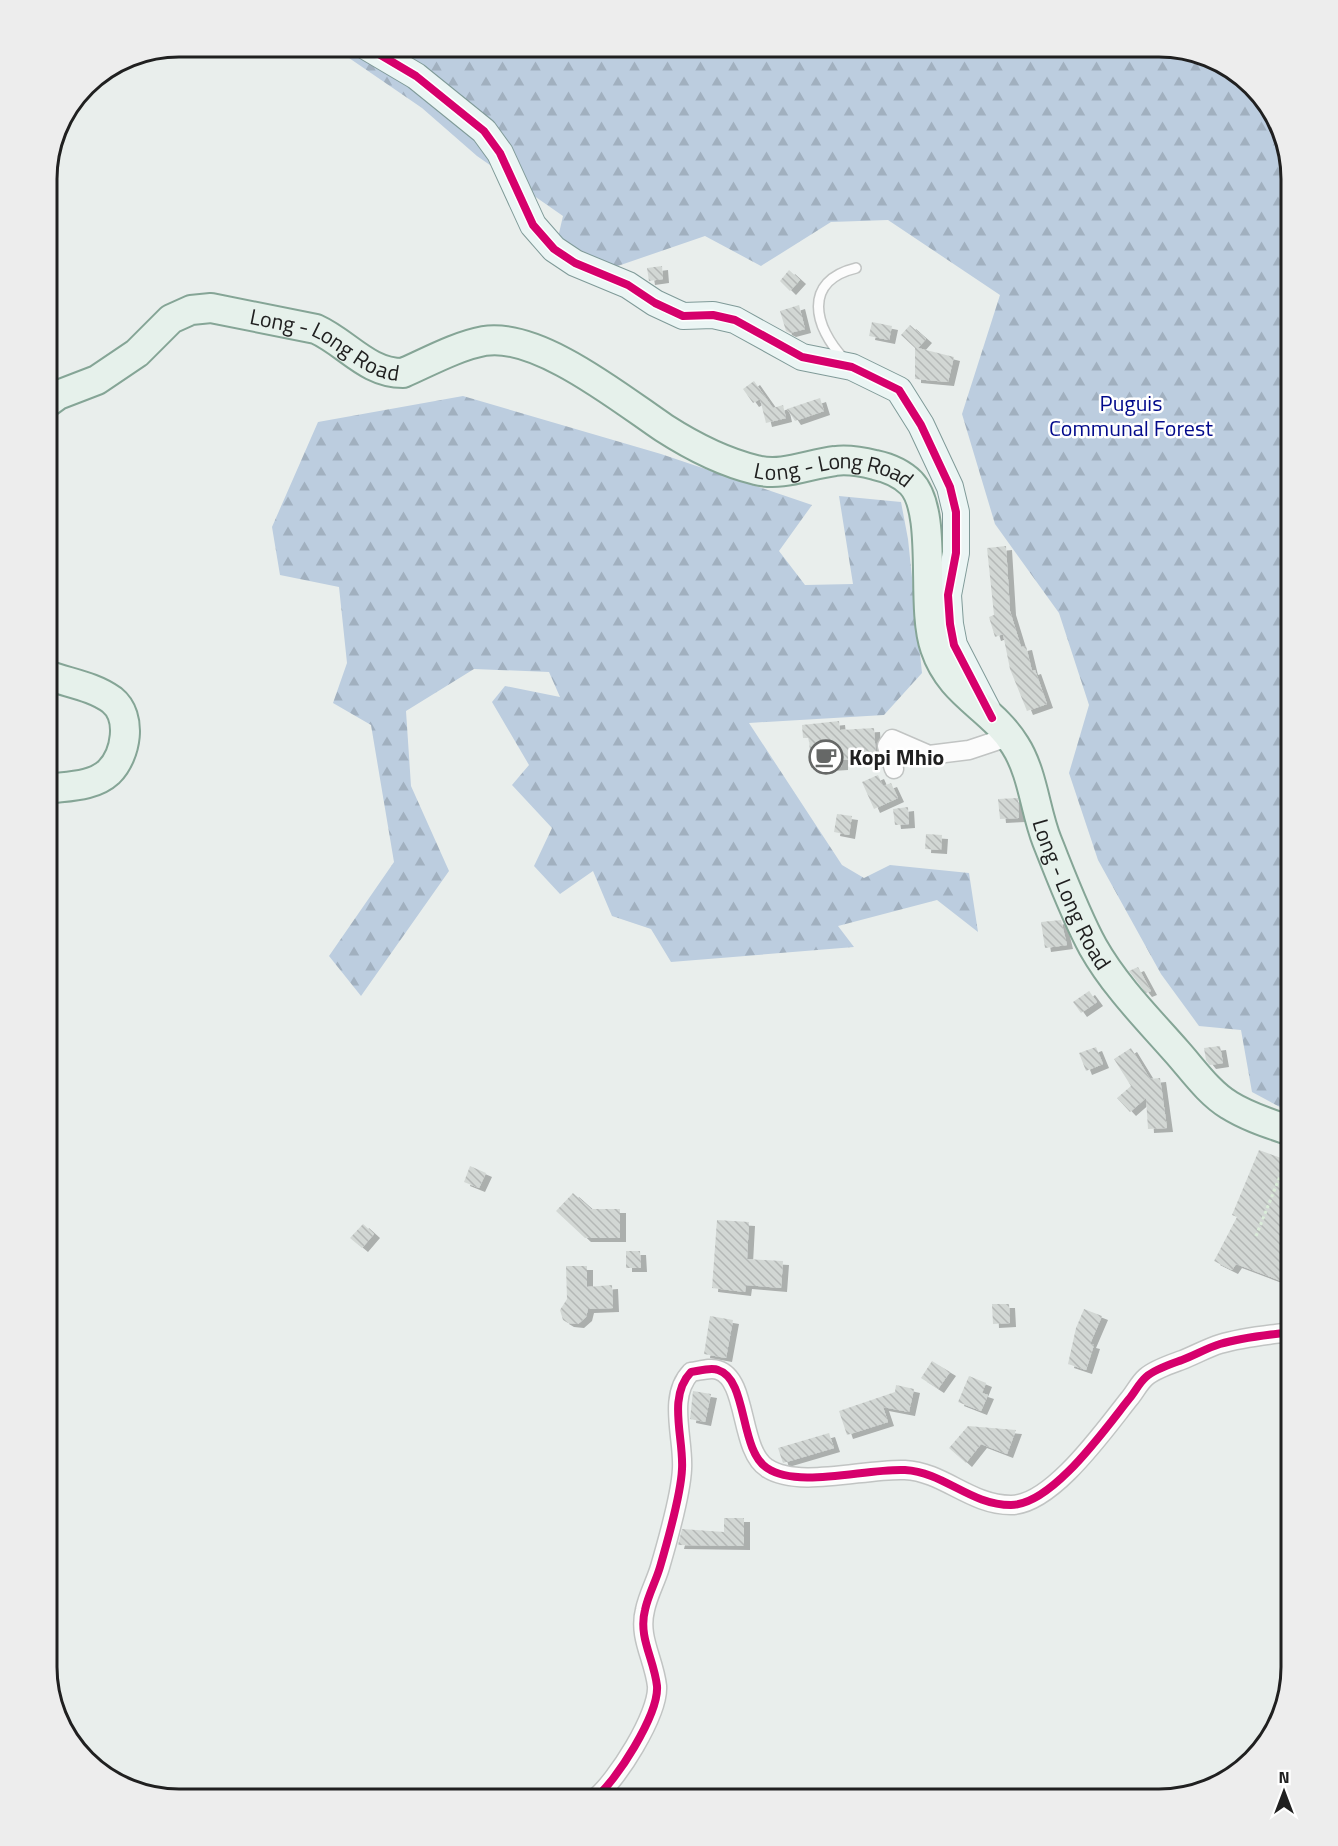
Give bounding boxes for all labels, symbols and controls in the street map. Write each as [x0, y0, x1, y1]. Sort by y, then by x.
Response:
street label: Long - Long Road [247, 299, 402, 390]
park label: Puguis Communal Forest [1049, 386, 1213, 445]
street label: Long - Long Road [751, 443, 921, 495]
cafe icon: Kopi Mhio [808, 739, 844, 775]
place label: Kopi Mhio [849, 740, 944, 774]
street label: Long - Long Road [1024, 815, 1120, 977]
north arrow [1254, 1762, 1314, 1822]
text: N [1278, 1765, 1290, 1789]

